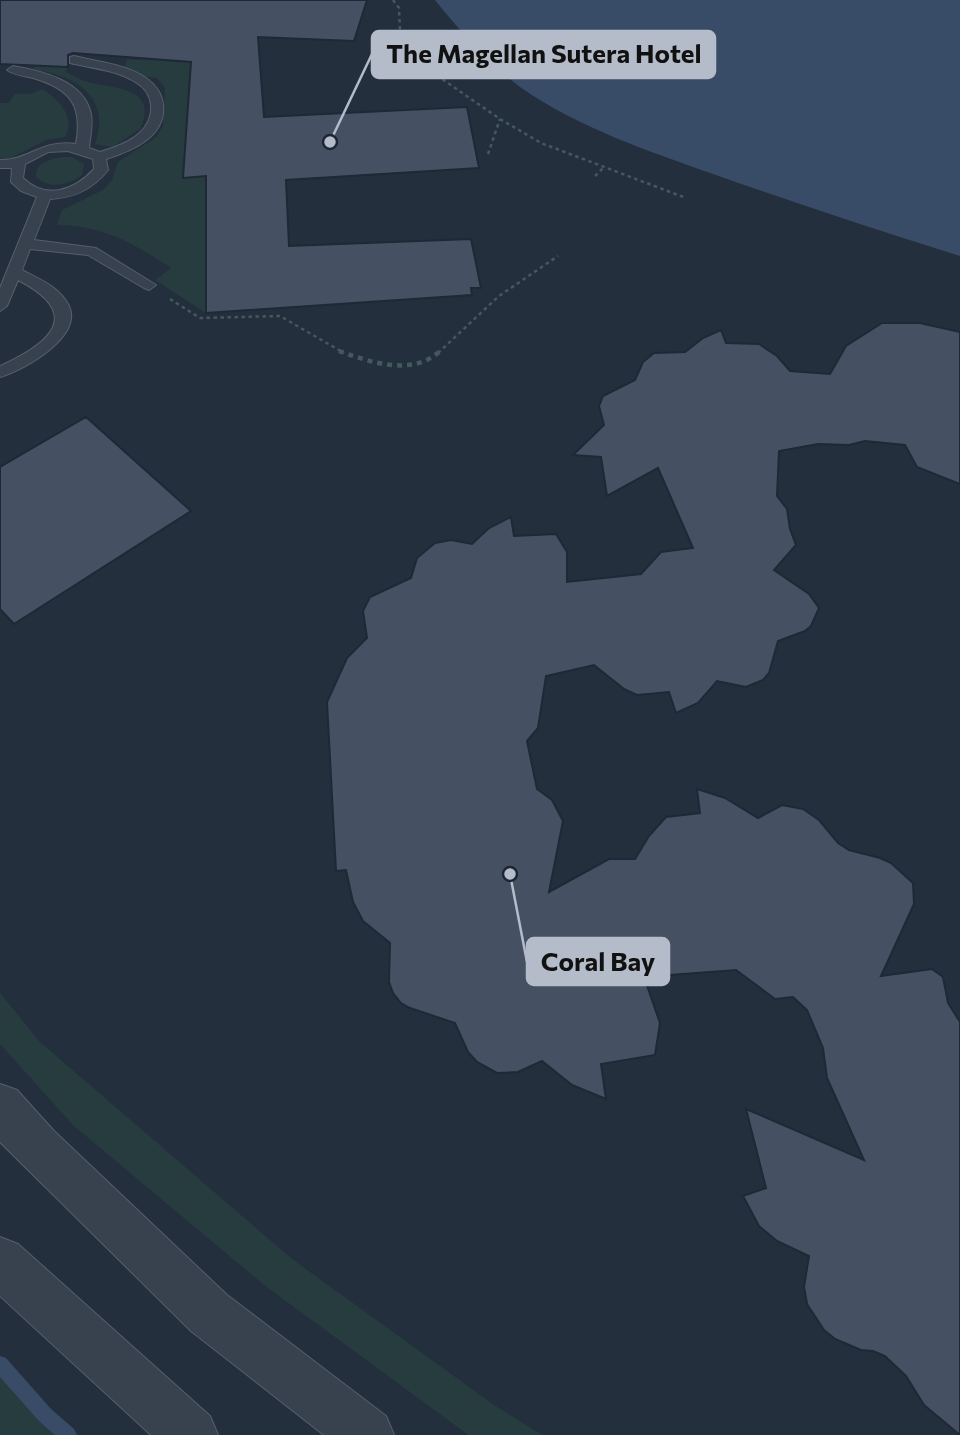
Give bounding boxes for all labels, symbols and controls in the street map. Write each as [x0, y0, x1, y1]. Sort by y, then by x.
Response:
callout: The Magellan Sutera Hotel [372, 31, 715, 78]
text: The Magellan Sutera Hotel [386, 37, 702, 68]
callout: Coral Bay [527, 938, 669, 985]
text: Coral Bay [541, 945, 655, 976]

